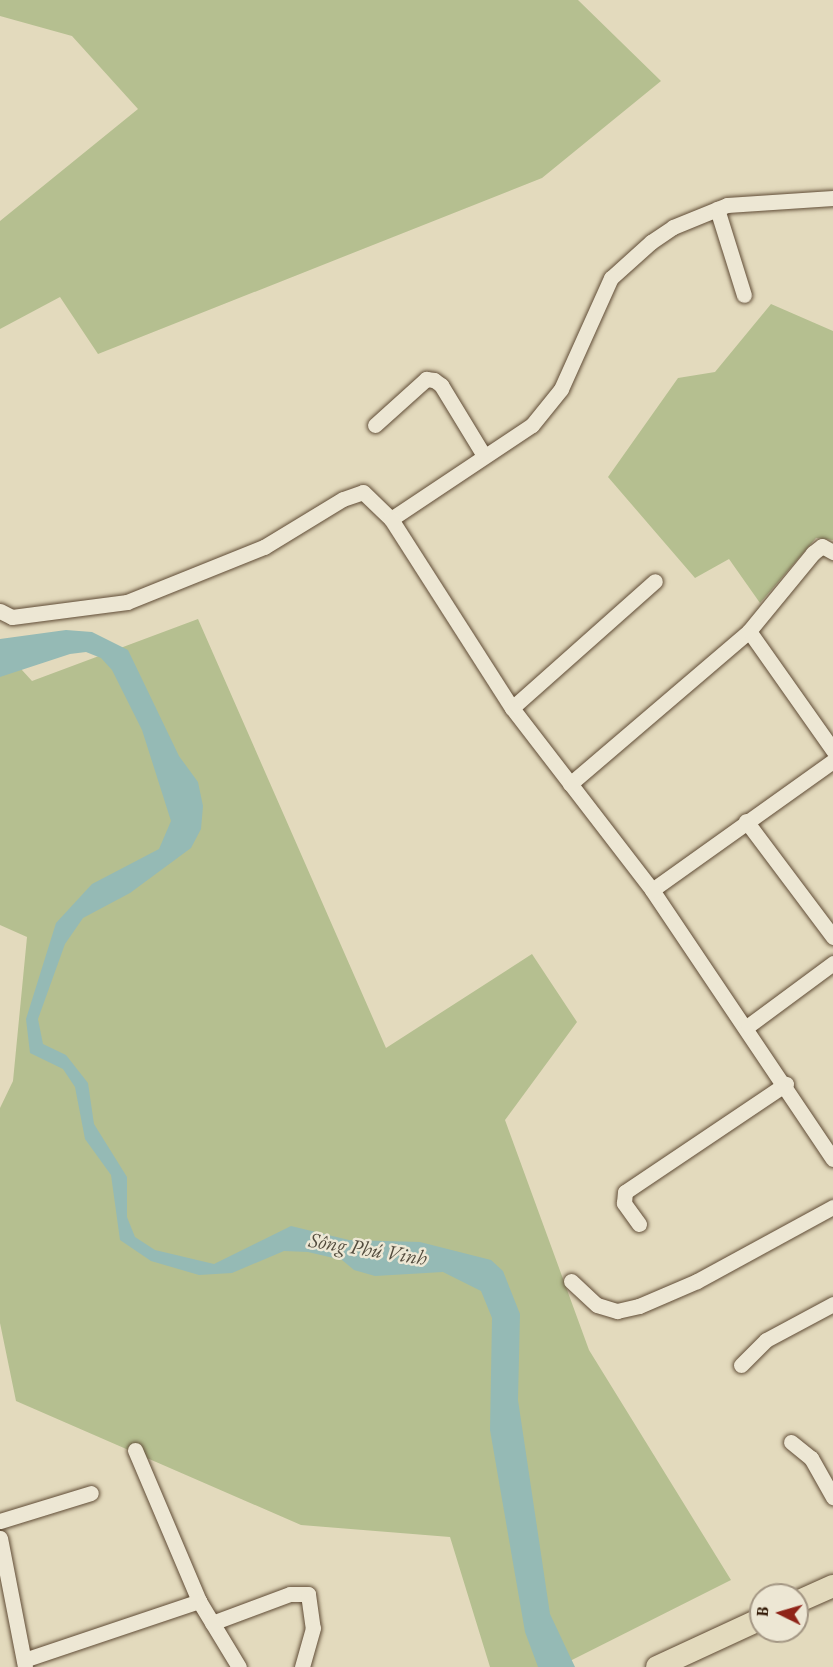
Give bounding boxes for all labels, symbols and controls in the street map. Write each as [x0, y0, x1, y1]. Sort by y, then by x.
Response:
water label: Sông Phú Vinh [307, 1227, 429, 1271]
north arrow [749, 1583, 809, 1643]
text: B [752, 1606, 773, 1617]

